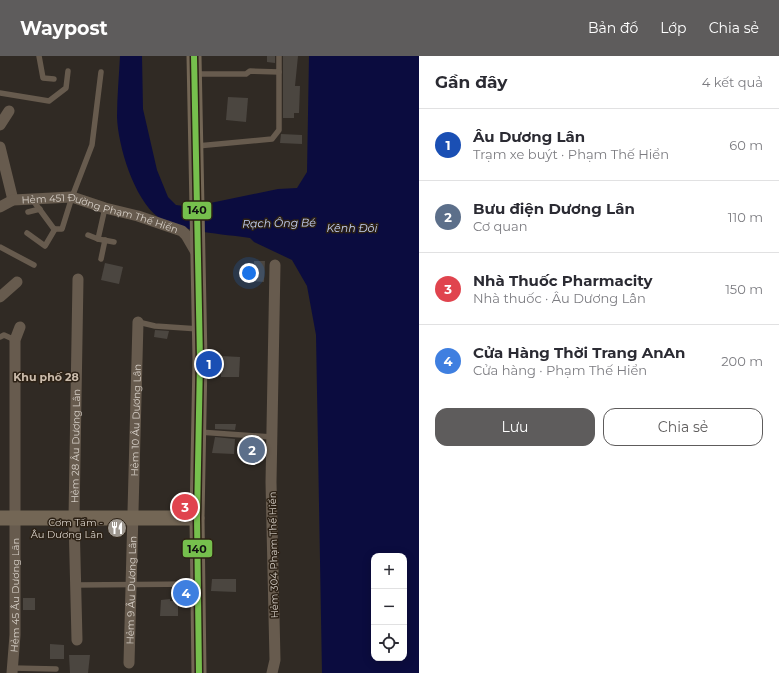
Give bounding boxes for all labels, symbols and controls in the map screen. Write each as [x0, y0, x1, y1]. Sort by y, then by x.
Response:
text: Waypost [20, 17, 108, 40]
text: Bản đồ [588, 19, 638, 37]
text: Lớp [660, 19, 687, 37]
text: Chia sẻ [709, 19, 759, 37]
text: Gần đây [435, 72, 507, 92]
text: 4 kết quả [702, 74, 763, 90]
text: Âu Dương Lân [473, 127, 585, 146]
text: 1 [445, 137, 451, 153]
text: 60 m [729, 137, 763, 153]
text: Trạm xe buýt · Phạm Thế Hiển [473, 146, 669, 162]
street label: Hẻm 451 Đường Phạm Thế Hiển [21, 191, 180, 236]
text: Bưu điện Dương Lân [473, 199, 635, 218]
line badge: 140 [182, 201, 212, 220]
text: 140 [187, 203, 207, 217]
text: 2 [444, 209, 452, 225]
text: 110 m [728, 209, 763, 225]
water label: Rạch Ông Bé [242, 215, 316, 231]
text: Cơ quan [473, 218, 528, 234]
water label: Kênh Đôi [327, 221, 378, 235]
your location [239, 263, 259, 283]
text: Nhà Thuốc Pharmacity [473, 271, 652, 290]
text: 3 [444, 281, 452, 297]
text: 150 m [725, 281, 763, 297]
text: Nhà thuốc · Âu Dương Lân [473, 290, 646, 306]
text: Cửa Hàng Thời Trang AnAn [473, 343, 685, 362]
pin: 1 [196, 349, 222, 379]
text: 4 [444, 353, 452, 369]
text: 200 m [721, 353, 763, 369]
text: Cửa hàng · Phạm Thế Hiển [473, 362, 647, 378]
street label: Hẻm 10 Âu Dương Lân [128, 364, 144, 477]
district label: Khu phố 28 [13, 370, 79, 384]
street label: Hẻm 28 Âu Dương Lân [68, 389, 83, 503]
button: Lưu [435, 408, 595, 446]
button: Chia sẻ [603, 408, 763, 446]
pin: 2 [239, 435, 265, 465]
pin: 3 [172, 492, 198, 522]
street label: Hẻm 304 Phạm Thế Hiển [266, 492, 281, 618]
place label: Cơm Tấm - Âu Dương Lân [31, 516, 103, 541]
restaurant icon: Cơm Tấm - Âu Dương Lân [106, 517, 128, 539]
street label: Hẻm 9 Âu Dương Lân [123, 536, 139, 644]
street label: Hẻm 45 Âu Dương Lân [8, 538, 22, 653]
line badge: 140 [182, 539, 213, 558]
text: 140 [187, 542, 207, 556]
map controls [371, 553, 407, 661]
button: + [371, 553, 407, 589]
pin: 4 [173, 578, 199, 608]
button: − [371, 589, 407, 625]
button: locate [371, 625, 407, 661]

